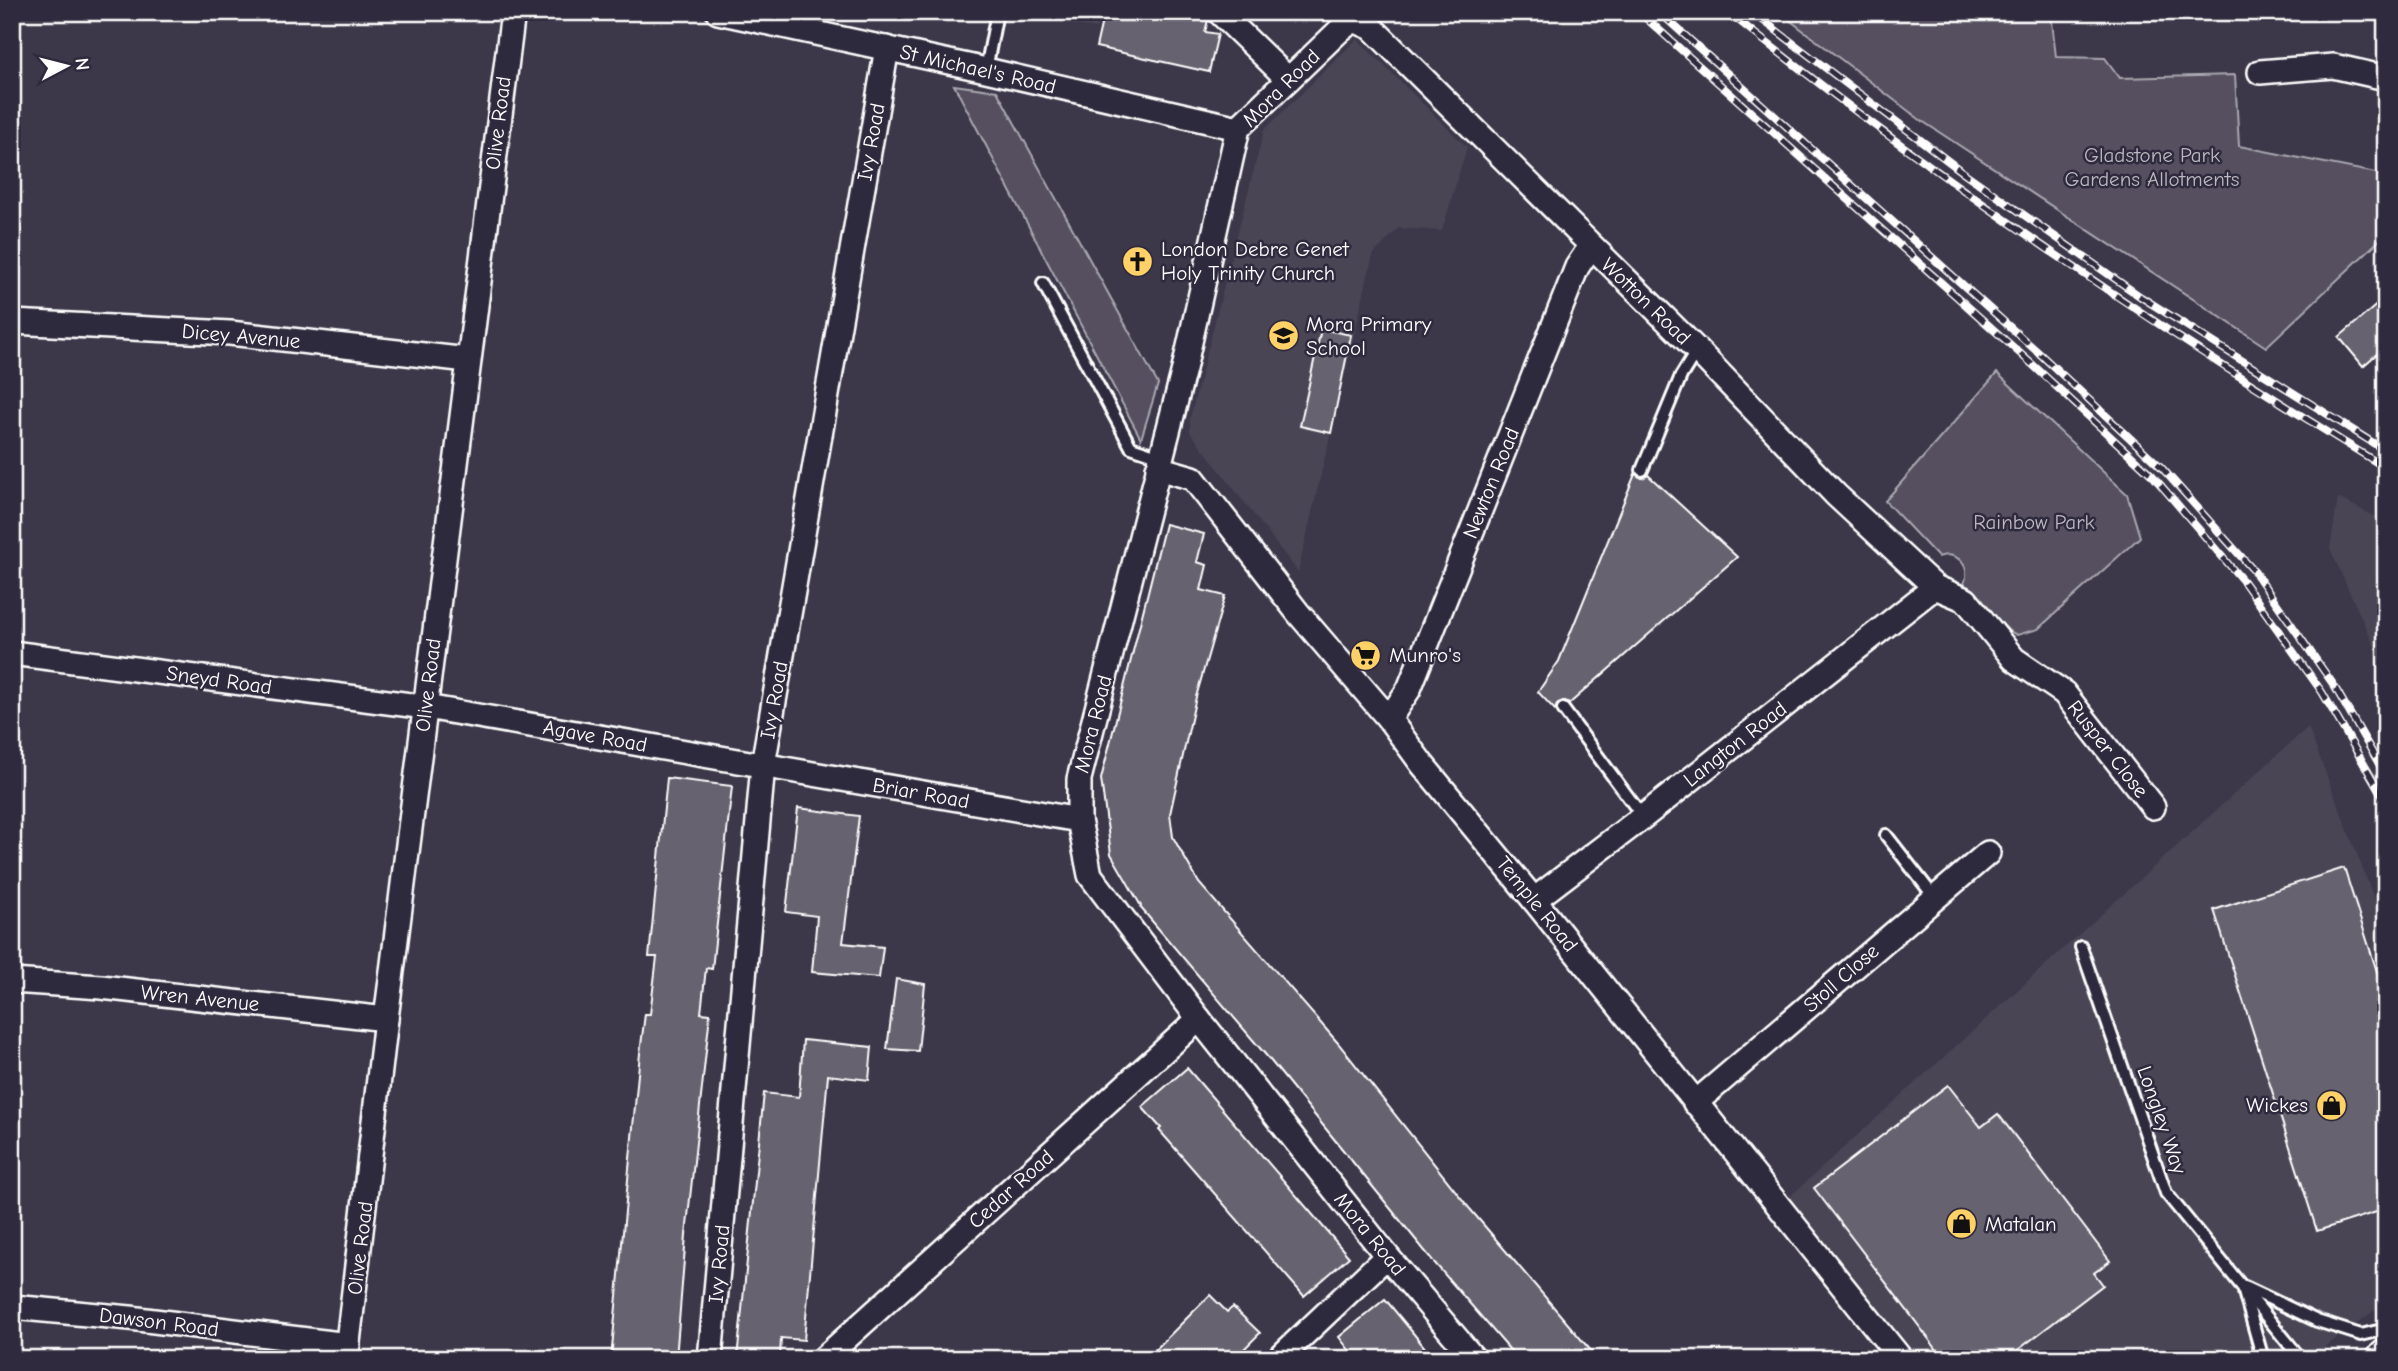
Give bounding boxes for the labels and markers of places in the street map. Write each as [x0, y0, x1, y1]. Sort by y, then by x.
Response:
place label: London Debre Genet Holy Trinity Church [1161, 237, 1350, 285]
church icon: London Debre Genet Holy Trinity Church [1121, 244, 1155, 278]
place label: Mora Primary School [1306, 312, 1432, 360]
school or university icon: Mora Primary School [1266, 319, 1300, 353]
supermarket icon: Munro's [1349, 638, 1383, 672]
place label: Munro's [1389, 643, 1461, 667]
shop icon: Wickes [2314, 1088, 2348, 1122]
place label: Wickes [2246, 1093, 2308, 1117]
shop icon: Matalan [1945, 1207, 1979, 1241]
place label: Matalan [1985, 1212, 2057, 1236]

